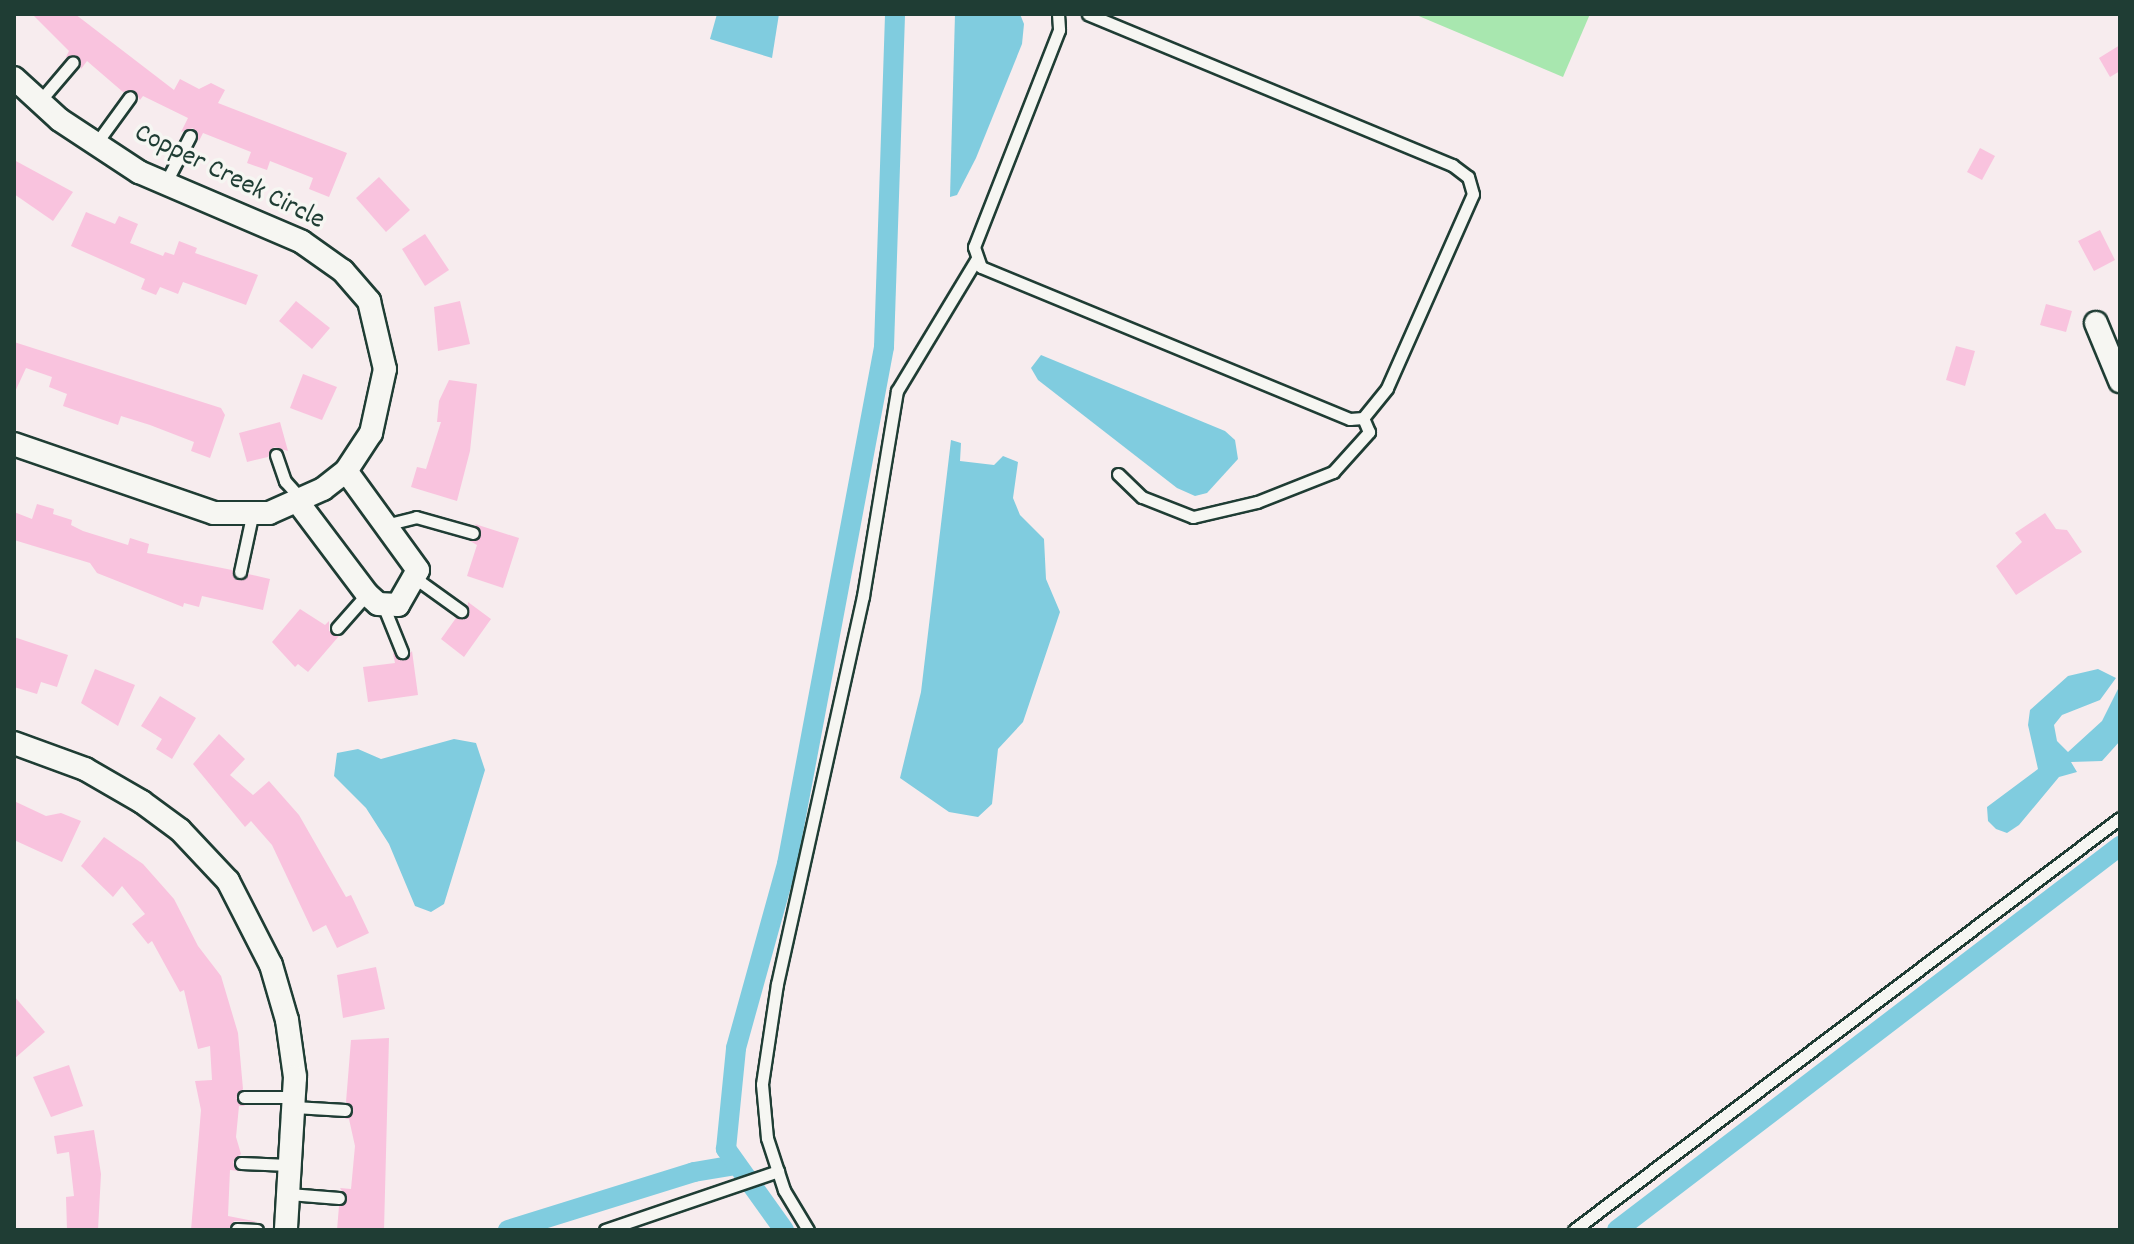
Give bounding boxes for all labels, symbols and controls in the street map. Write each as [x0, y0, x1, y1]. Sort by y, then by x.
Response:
street label: Copper Creek Circle [128, 117, 330, 239]

